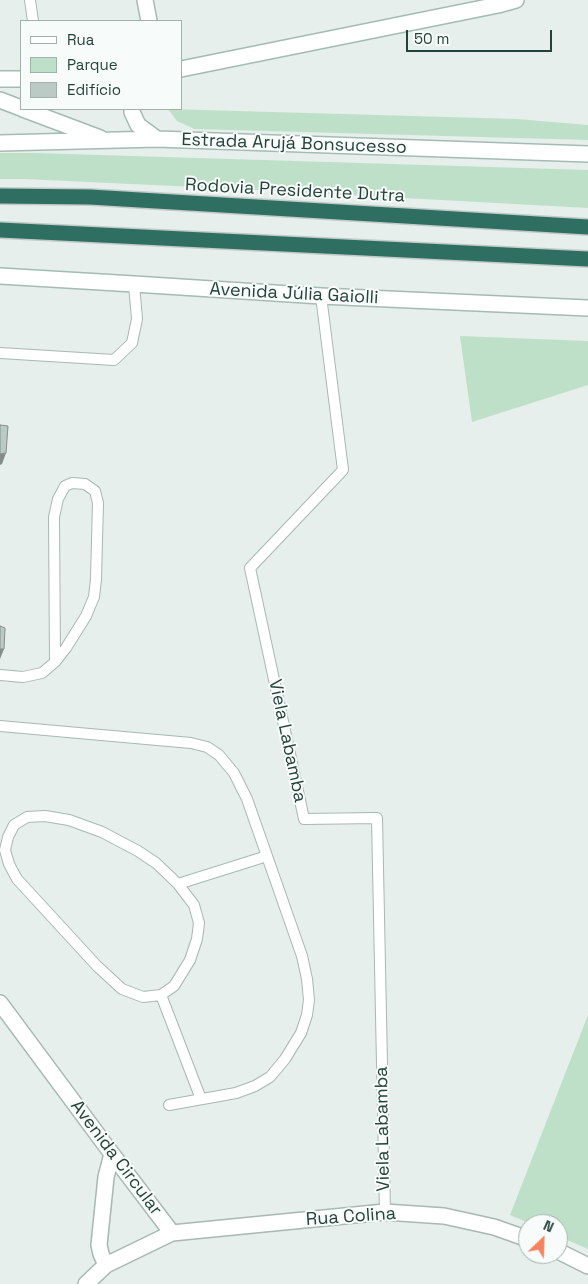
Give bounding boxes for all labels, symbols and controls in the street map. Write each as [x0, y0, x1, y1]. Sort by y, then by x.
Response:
legend [20, 20, 182, 110]
scale bar [408, 20, 554, 52]
text: 50 m [414, 29, 449, 48]
text: Rua [67, 30, 94, 49]
text: Parque [67, 55, 118, 74]
text: Edifício [67, 80, 121, 99]
street label: Estrada Arujá Bonsucesso [181, 129, 407, 159]
street label: Rodovia Presidente Dutra [185, 174, 405, 208]
street label: Avenida Júlia Gaiolli [209, 279, 379, 309]
street label: Viela Labamba [263, 678, 311, 804]
street label: Viela Labamba [371, 1066, 395, 1192]
street label: Avenida Circular [66, 1096, 166, 1220]
street label: Rua Colina [305, 1203, 397, 1231]
north arrow [518, 1214, 568, 1264]
text: N [541, 1216, 557, 1236]

